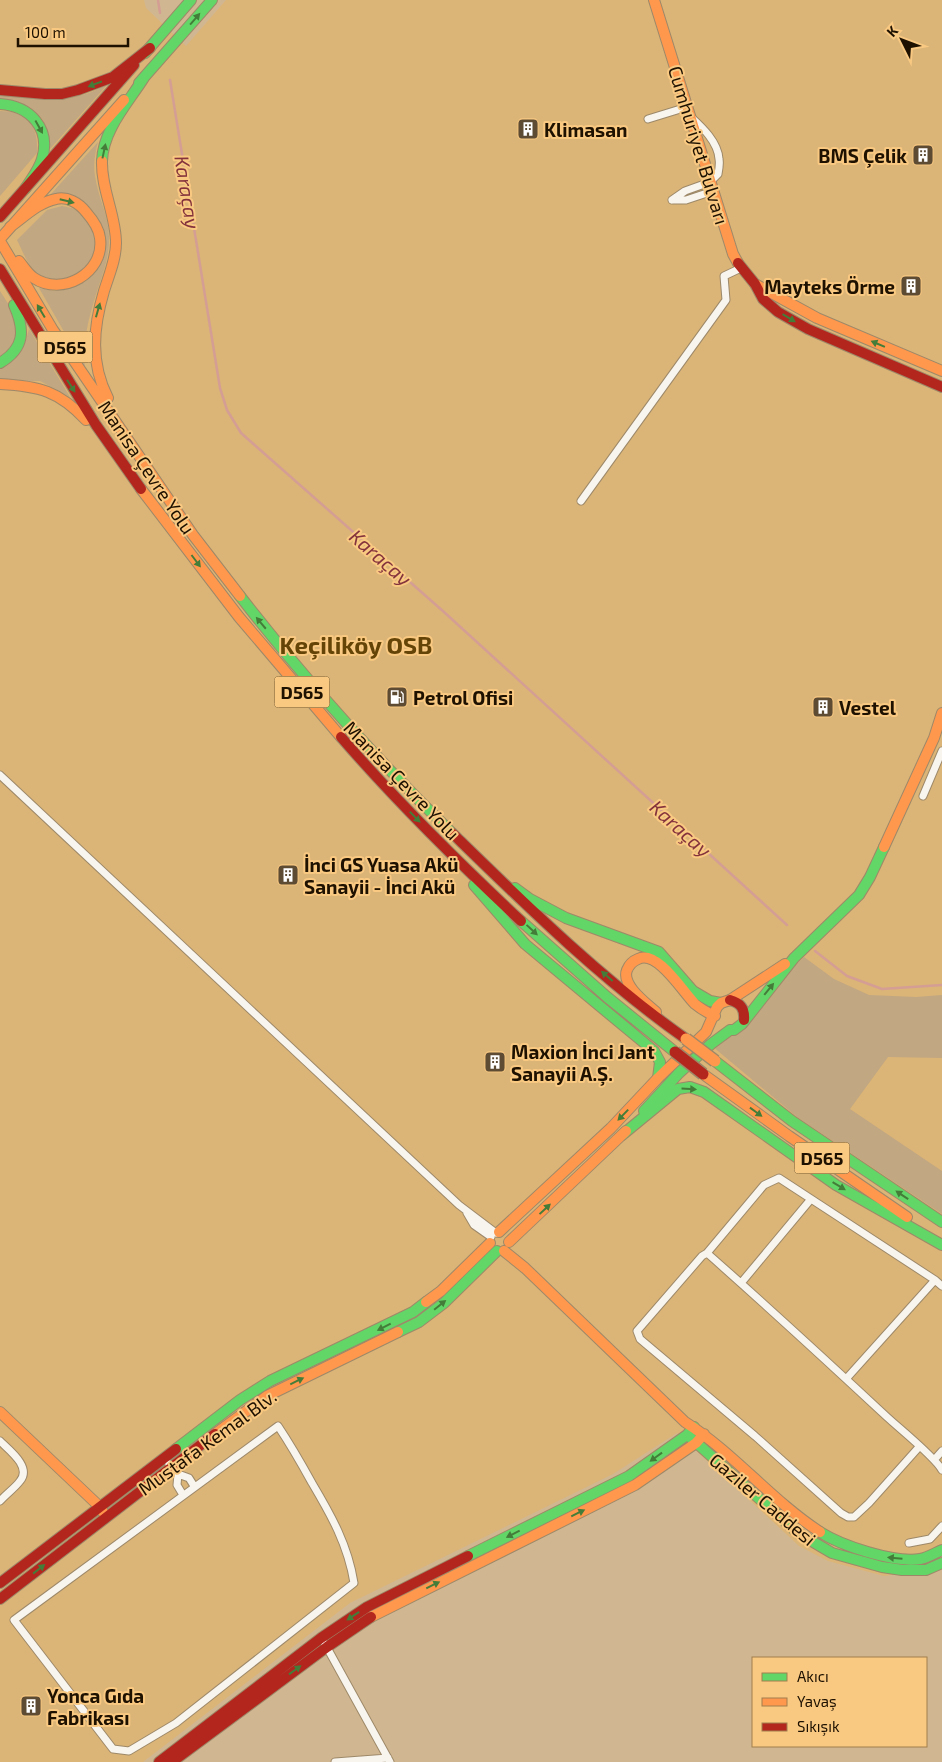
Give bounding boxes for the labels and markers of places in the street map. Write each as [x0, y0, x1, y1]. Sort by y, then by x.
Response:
building icon: Klimasan [516, 117, 540, 141]
place label: Klimasan [544, 118, 627, 141]
building icon: BMS Çelik [911, 143, 935, 167]
place label: BMS Çelik [818, 144, 907, 168]
building icon: Mayteks Örme [899, 274, 923, 298]
place label: Mayteks Örme [764, 275, 895, 299]
fuel station icon: Petrol Ofisi [385, 685, 409, 709]
place label: Petrol Ofisi [413, 686, 513, 709]
building icon: Vestel [811, 695, 835, 719]
place label: Vestel [839, 696, 897, 719]
place label: İnci GS Yuasa Akü Sanayii - İnci Akü [304, 853, 459, 899]
building icon: İnci GS Yuasa Akü Sanayii - İnci Akü [276, 863, 300, 887]
place label: Maxion İnci Jant Sanayii A.Ş. [511, 1040, 655, 1086]
building icon: Maxion İnci Jant Sanayii A.Ş. [483, 1050, 507, 1074]
place label: Yonca Gıda Fabrikası [47, 1684, 144, 1729]
building icon: Yonca Gıda Fabrikası [19, 1694, 43, 1718]

